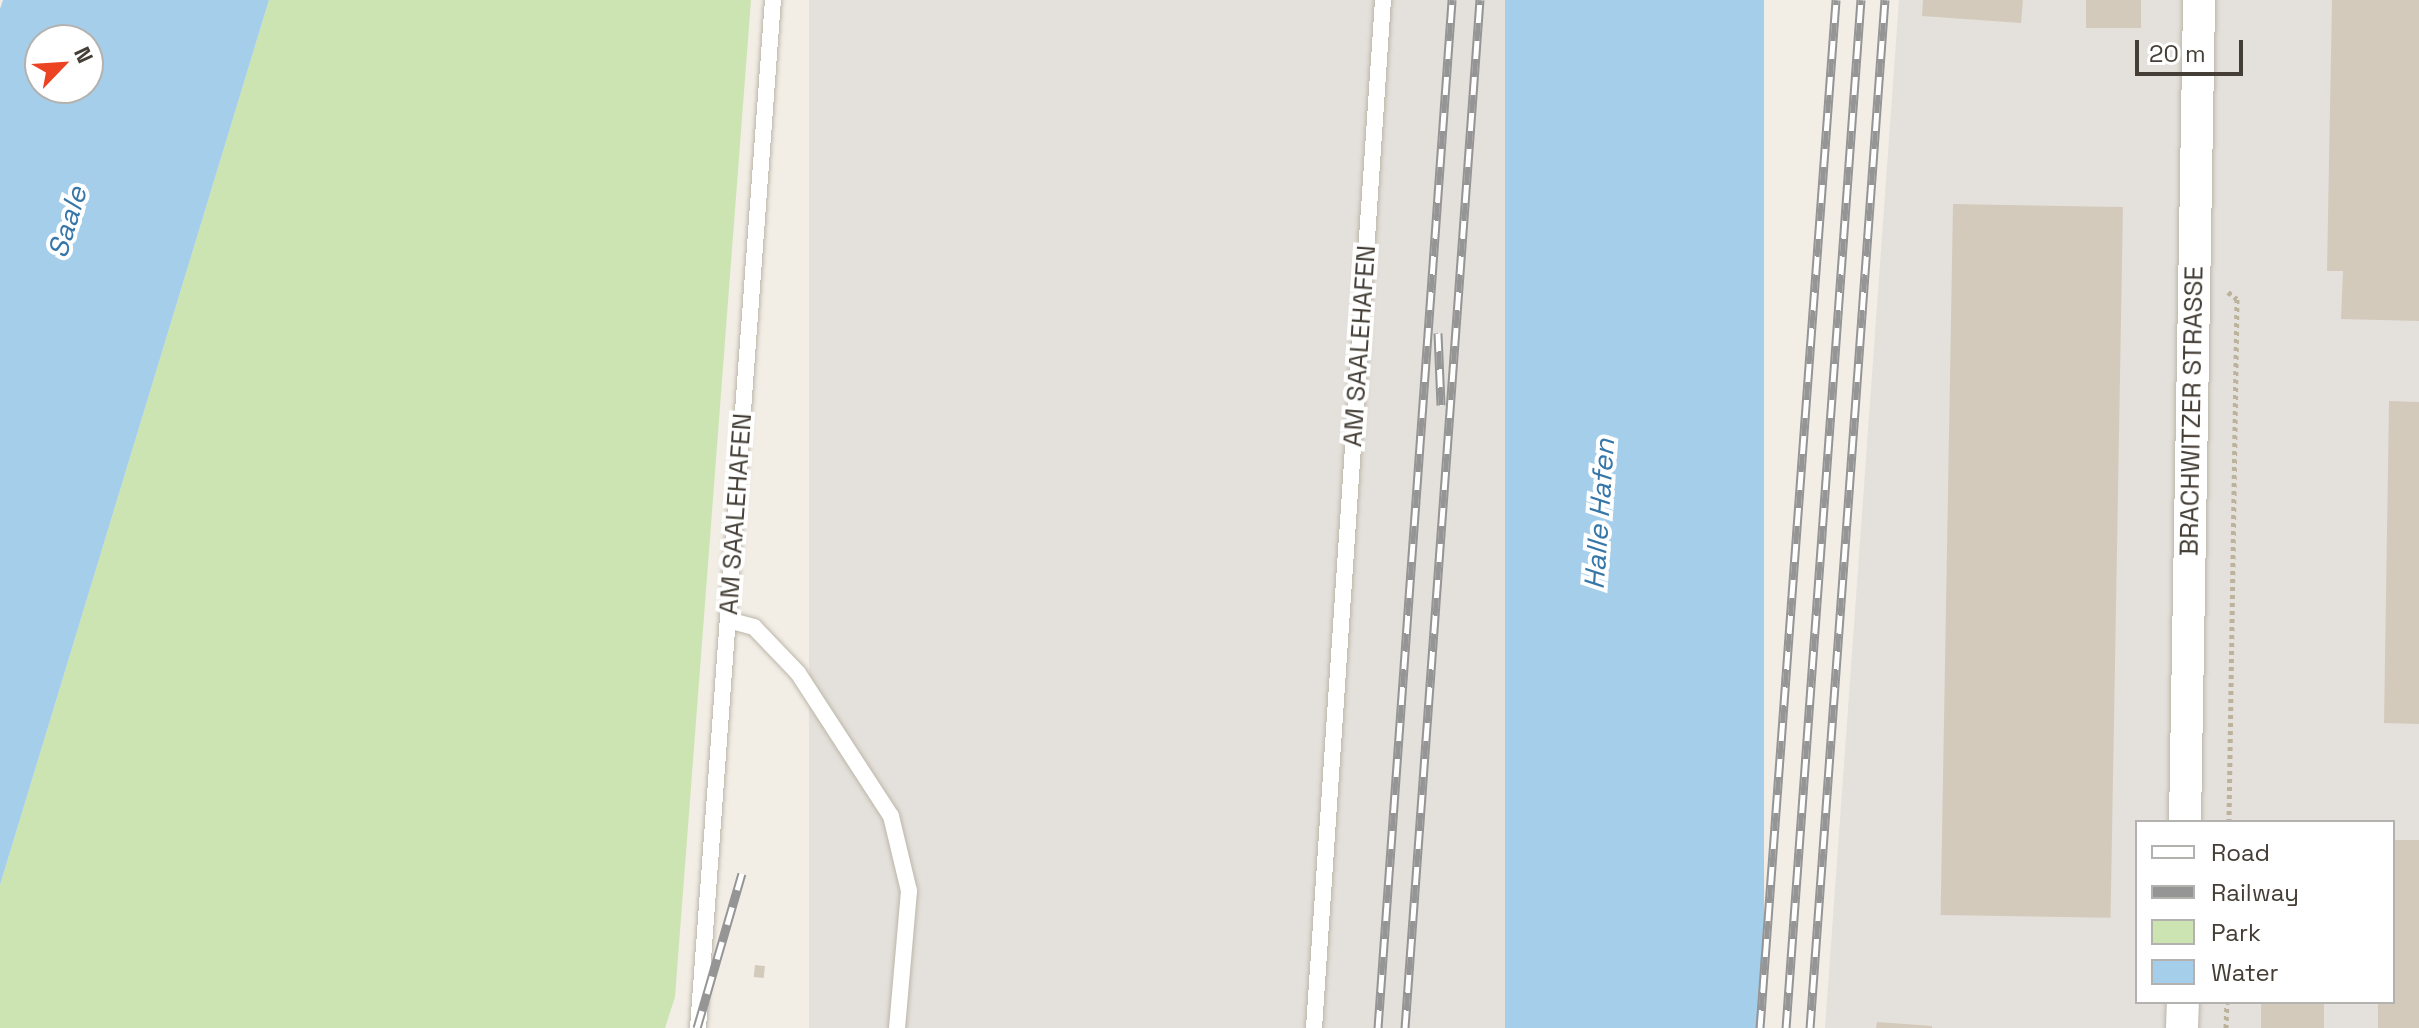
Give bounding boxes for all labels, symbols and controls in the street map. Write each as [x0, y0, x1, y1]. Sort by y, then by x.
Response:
north arrow [24, 24, 104, 104]
scale bar [2139, 24, 2247, 74]
text: 20 m [2149, 38, 2206, 69]
text: N [68, 42, 100, 67]
water label: Saale [40, 182, 94, 262]
street label: AM SAALEHAFEN [1337, 244, 1383, 448]
street label: BRACHWITZER STRASSE [2174, 266, 2210, 556]
street label: AM SAALEHAFEN [713, 412, 759, 616]
water label: Halle Hafen [1577, 438, 1621, 590]
legend [2135, 820, 2395, 1004]
text: Road [2211, 837, 2270, 868]
text: Railway [2211, 877, 2299, 908]
text: Park [2211, 917, 2261, 948]
text: Water [2211, 957, 2279, 988]

